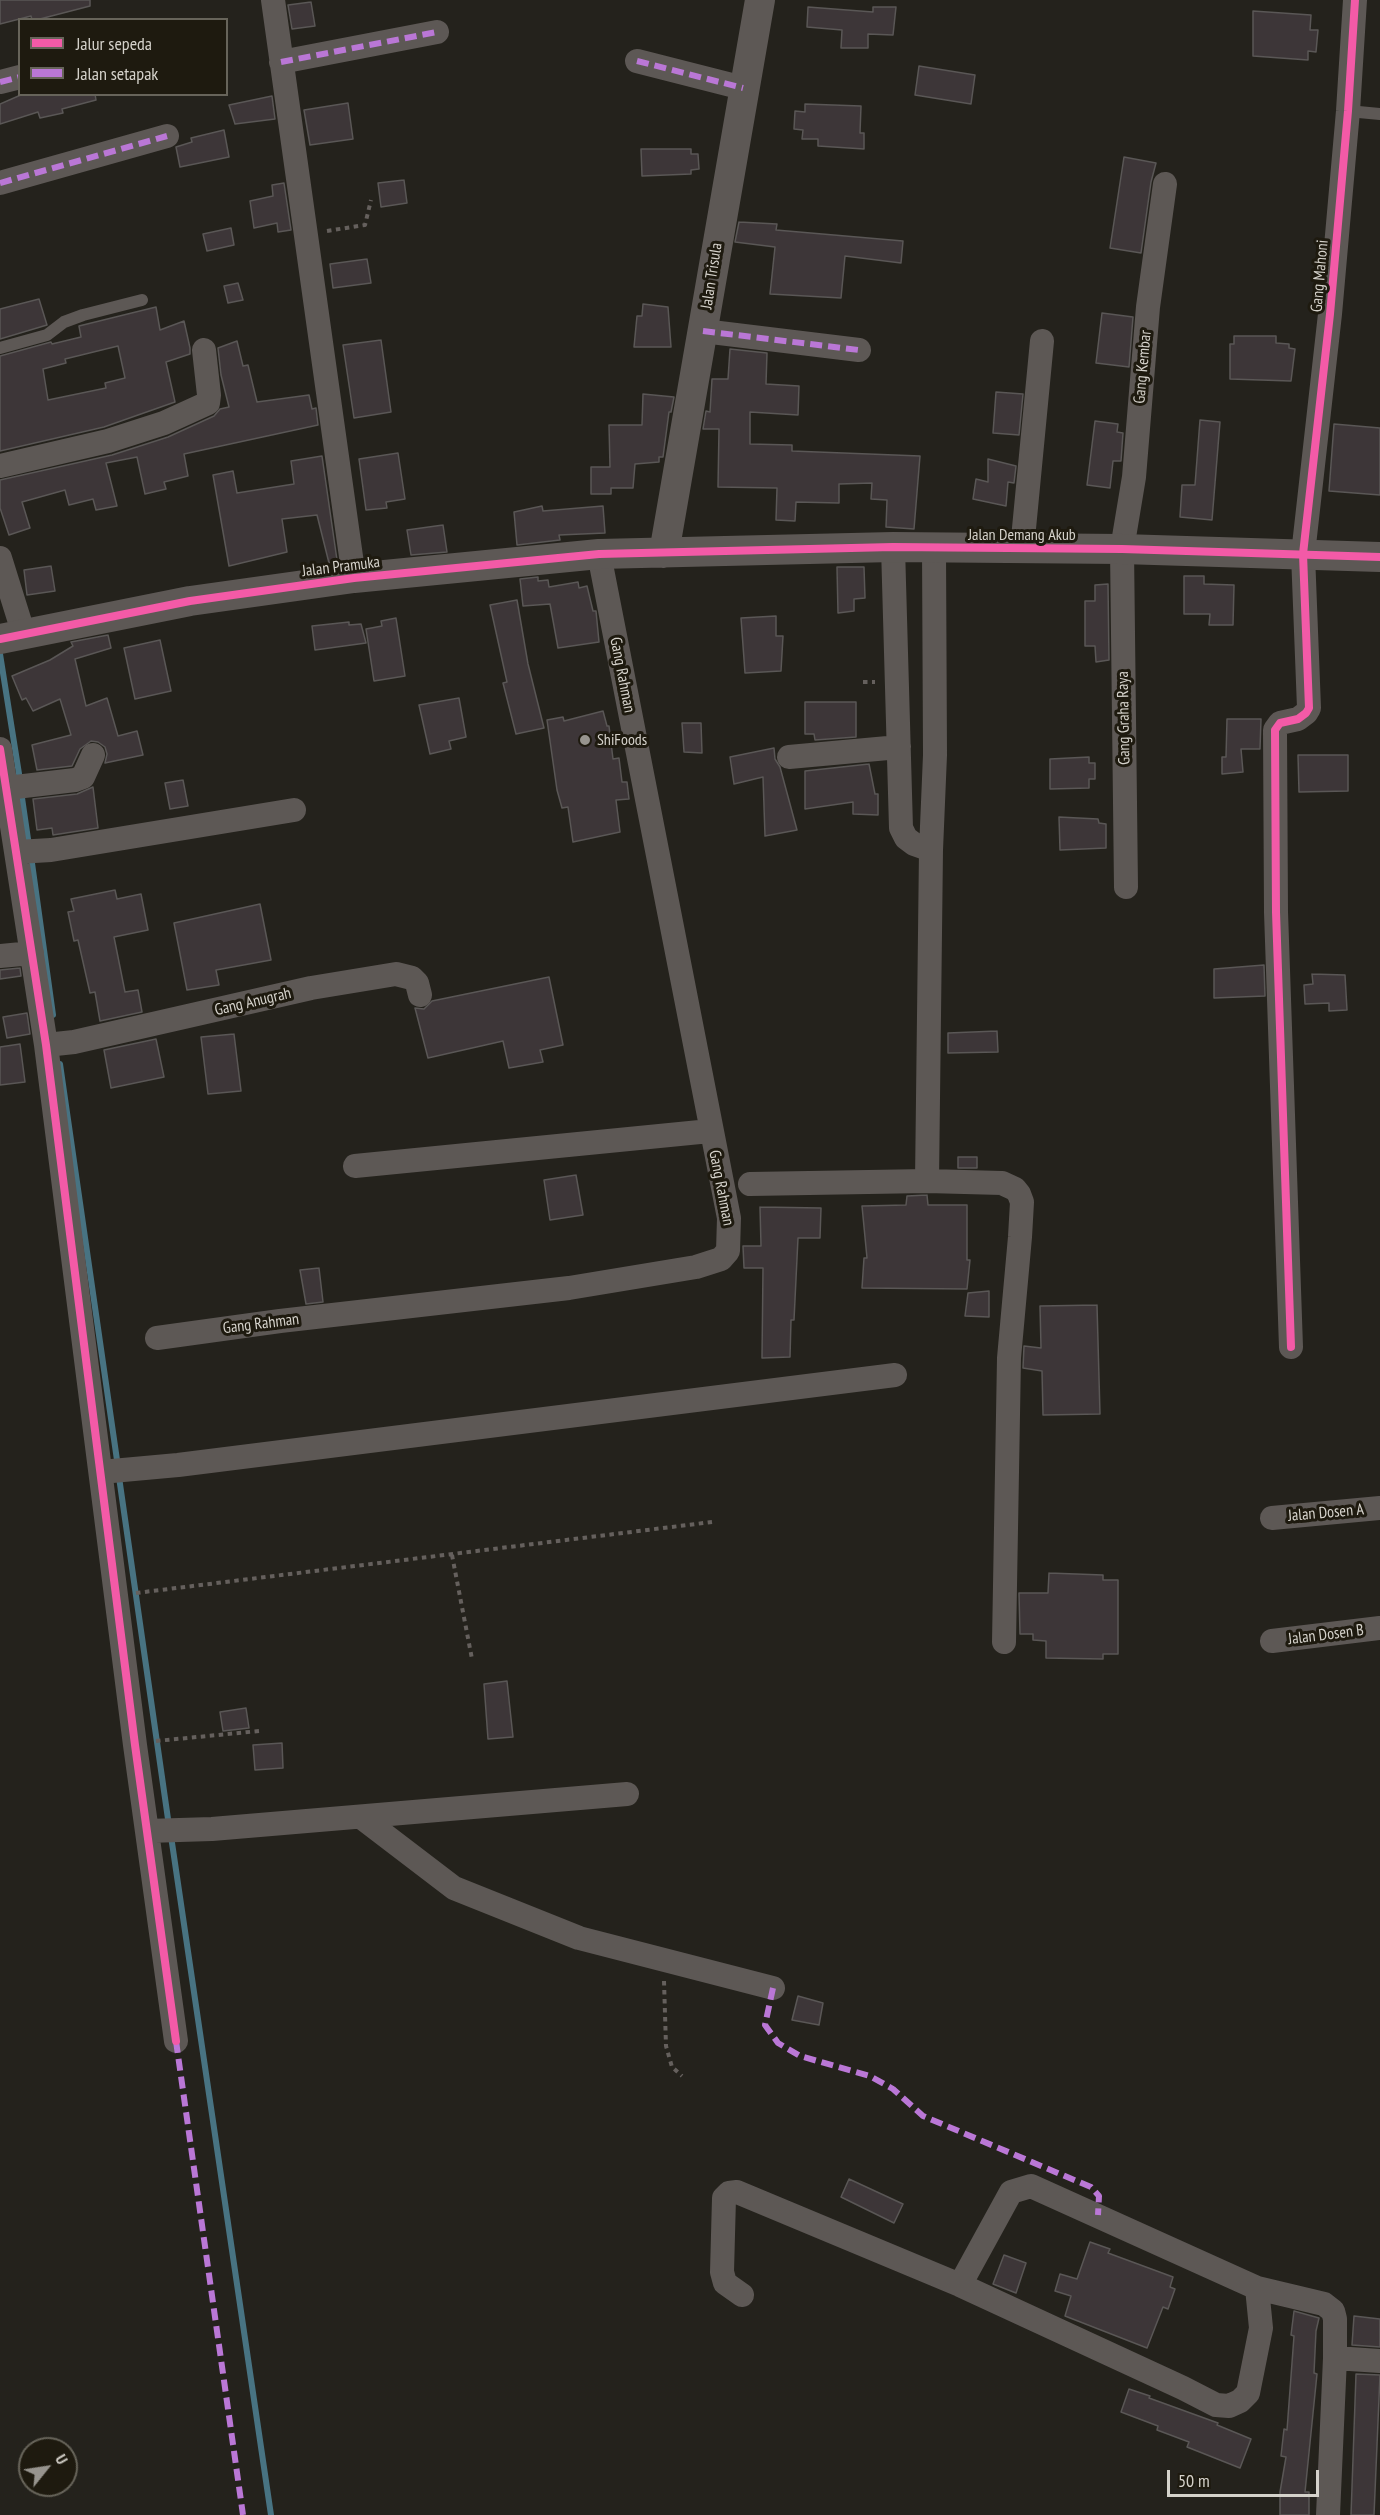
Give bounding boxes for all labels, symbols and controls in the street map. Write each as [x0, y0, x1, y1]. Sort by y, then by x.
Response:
legend [18, 18, 228, 96]
text: Jalur sepeda [76, 32, 152, 55]
text: Jalan setapak [76, 62, 158, 85]
street label: Gang Mahoni [1307, 239, 1333, 313]
street label: Jalan Trisula [697, 241, 727, 311]
street label: Gang Kembar [1130, 329, 1156, 405]
street label: Jalan Demang Akub [968, 525, 1076, 545]
street label: Jalan Pramuka [301, 553, 381, 581]
street label: Gang Rahman [605, 636, 639, 714]
street label: Gang Graha Raya [1114, 671, 1134, 765]
place label: ShiFoods [597, 730, 647, 750]
marker: ShiFoods [578, 733, 592, 747]
street label: Gang Anugrah [213, 984, 293, 1020]
street label: Gang Rahman [704, 1149, 738, 1227]
street label: Gang Rahman [222, 1310, 300, 1338]
street label: Jalan Dosen A [1287, 1500, 1365, 1526]
street label: Jalan Dosen B [1287, 1621, 1365, 1649]
north arrow [18, 2437, 78, 2497]
text: U [51, 2450, 73, 2468]
scale bar [1170, 2458, 1322, 2496]
text: 50 m [1178, 2469, 1210, 2492]

